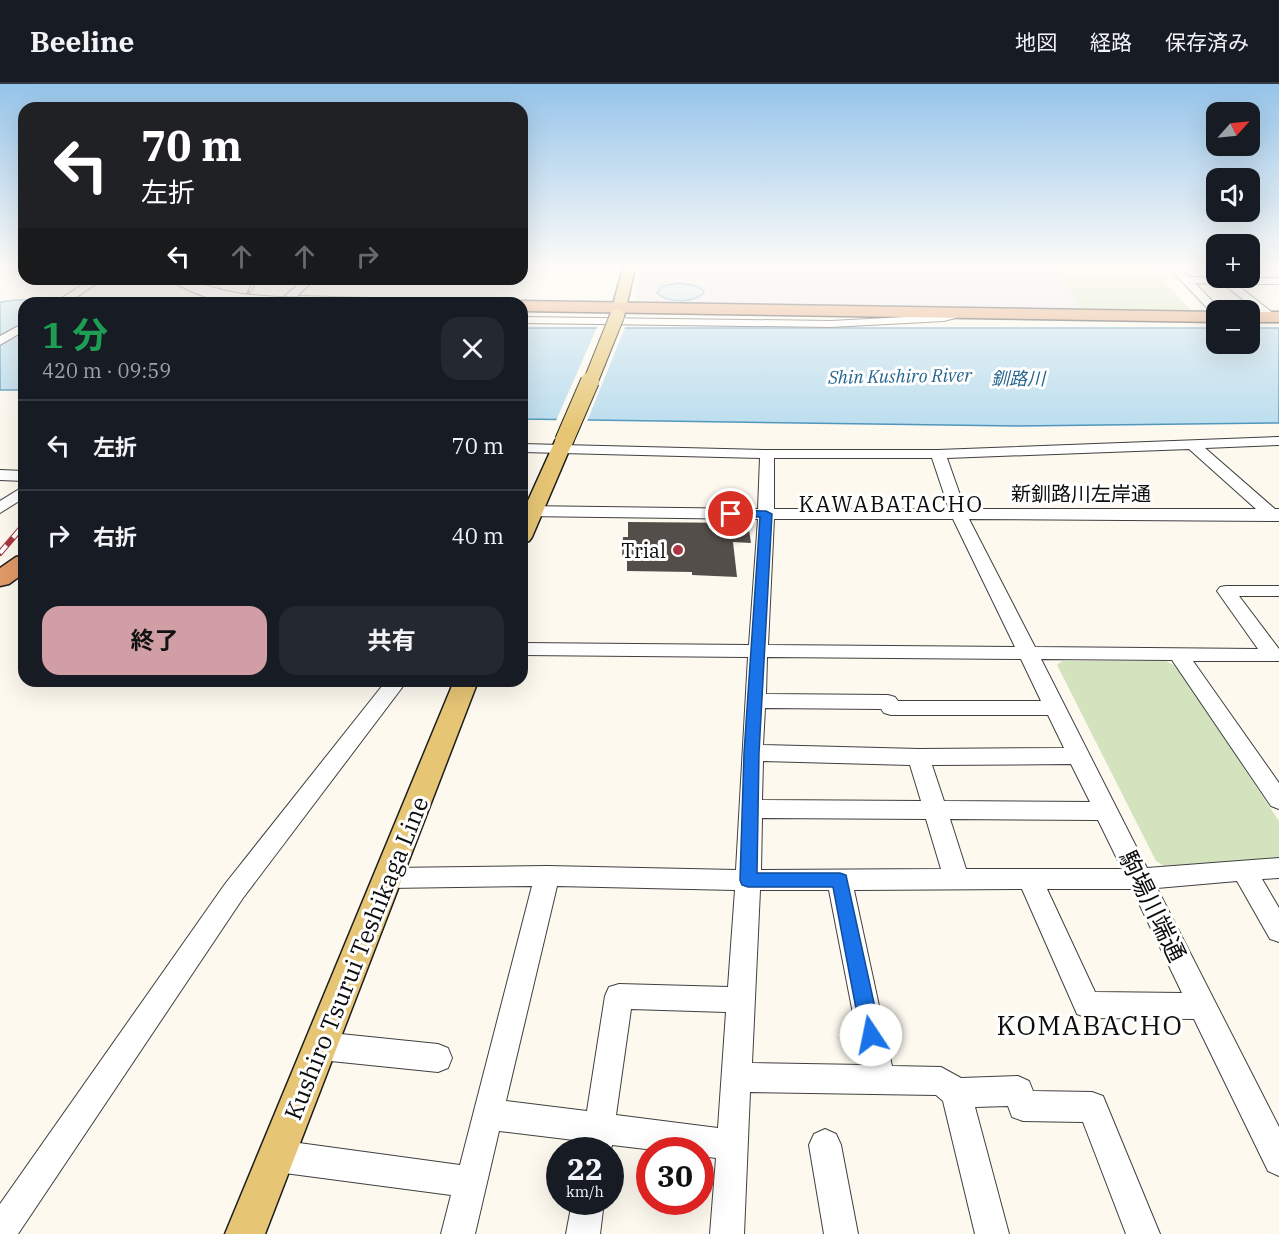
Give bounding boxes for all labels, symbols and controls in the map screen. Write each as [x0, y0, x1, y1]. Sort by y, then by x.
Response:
text: Beeline [30, 23, 134, 60]
text: 地図 [1015, 28, 1057, 56]
text: 経路 [1090, 28, 1132, 56]
text: 保存済み [1165, 28, 1249, 56]
north arrow [1206, 102, 1260, 156]
map controls [1206, 102, 1260, 354]
text: 70 m [141, 118, 242, 173]
icon: left [42, 126, 120, 204]
button: sound [1206, 168, 1260, 222]
text: 左折 [141, 174, 195, 209]
button: + [1206, 234, 1260, 288]
icon: left [162, 240, 195, 273]
icon: ahead [225, 240, 258, 273]
icon: ahead [288, 240, 321, 273]
icon: right [351, 240, 384, 273]
button: − [1206, 300, 1260, 354]
text: 1 分 [42, 311, 108, 358]
button: close [441, 317, 504, 380]
text: 420 m · 09:59 [42, 357, 171, 384]
water label: Shin Kushiro River [827, 363, 973, 389]
water label: 釧路川 [991, 367, 1047, 390]
icon: left [42, 429, 75, 462]
text: 70 m [452, 431, 504, 460]
text: 左折 [93, 432, 137, 461]
street label: 新釧路川左岸通 [1011, 480, 1151, 507]
pin [705, 488, 756, 539]
district label: KAWABATACHO [798, 489, 984, 518]
icon: arrive [714, 497, 747, 530]
icon: right [42, 519, 75, 552]
text: 40 m [452, 521, 504, 550]
text: 右折 [93, 522, 137, 551]
place label: Trial [621, 537, 666, 564]
marker: Trial [671, 543, 685, 557]
button: 終了 [42, 606, 267, 675]
button: 共有 [279, 606, 504, 675]
street label: Kushiro Tsurui Teshikaga Line [276, 792, 436, 1124]
street label: 駒場川端通 [1112, 845, 1194, 967]
position arrow [839, 1003, 903, 1067]
district label: KOMABACHO [997, 1007, 1183, 1042]
speed limit sign: 30 [636, 1137, 714, 1215]
text: 22 [567, 1149, 603, 1188]
text: km/h [566, 1182, 604, 1201]

